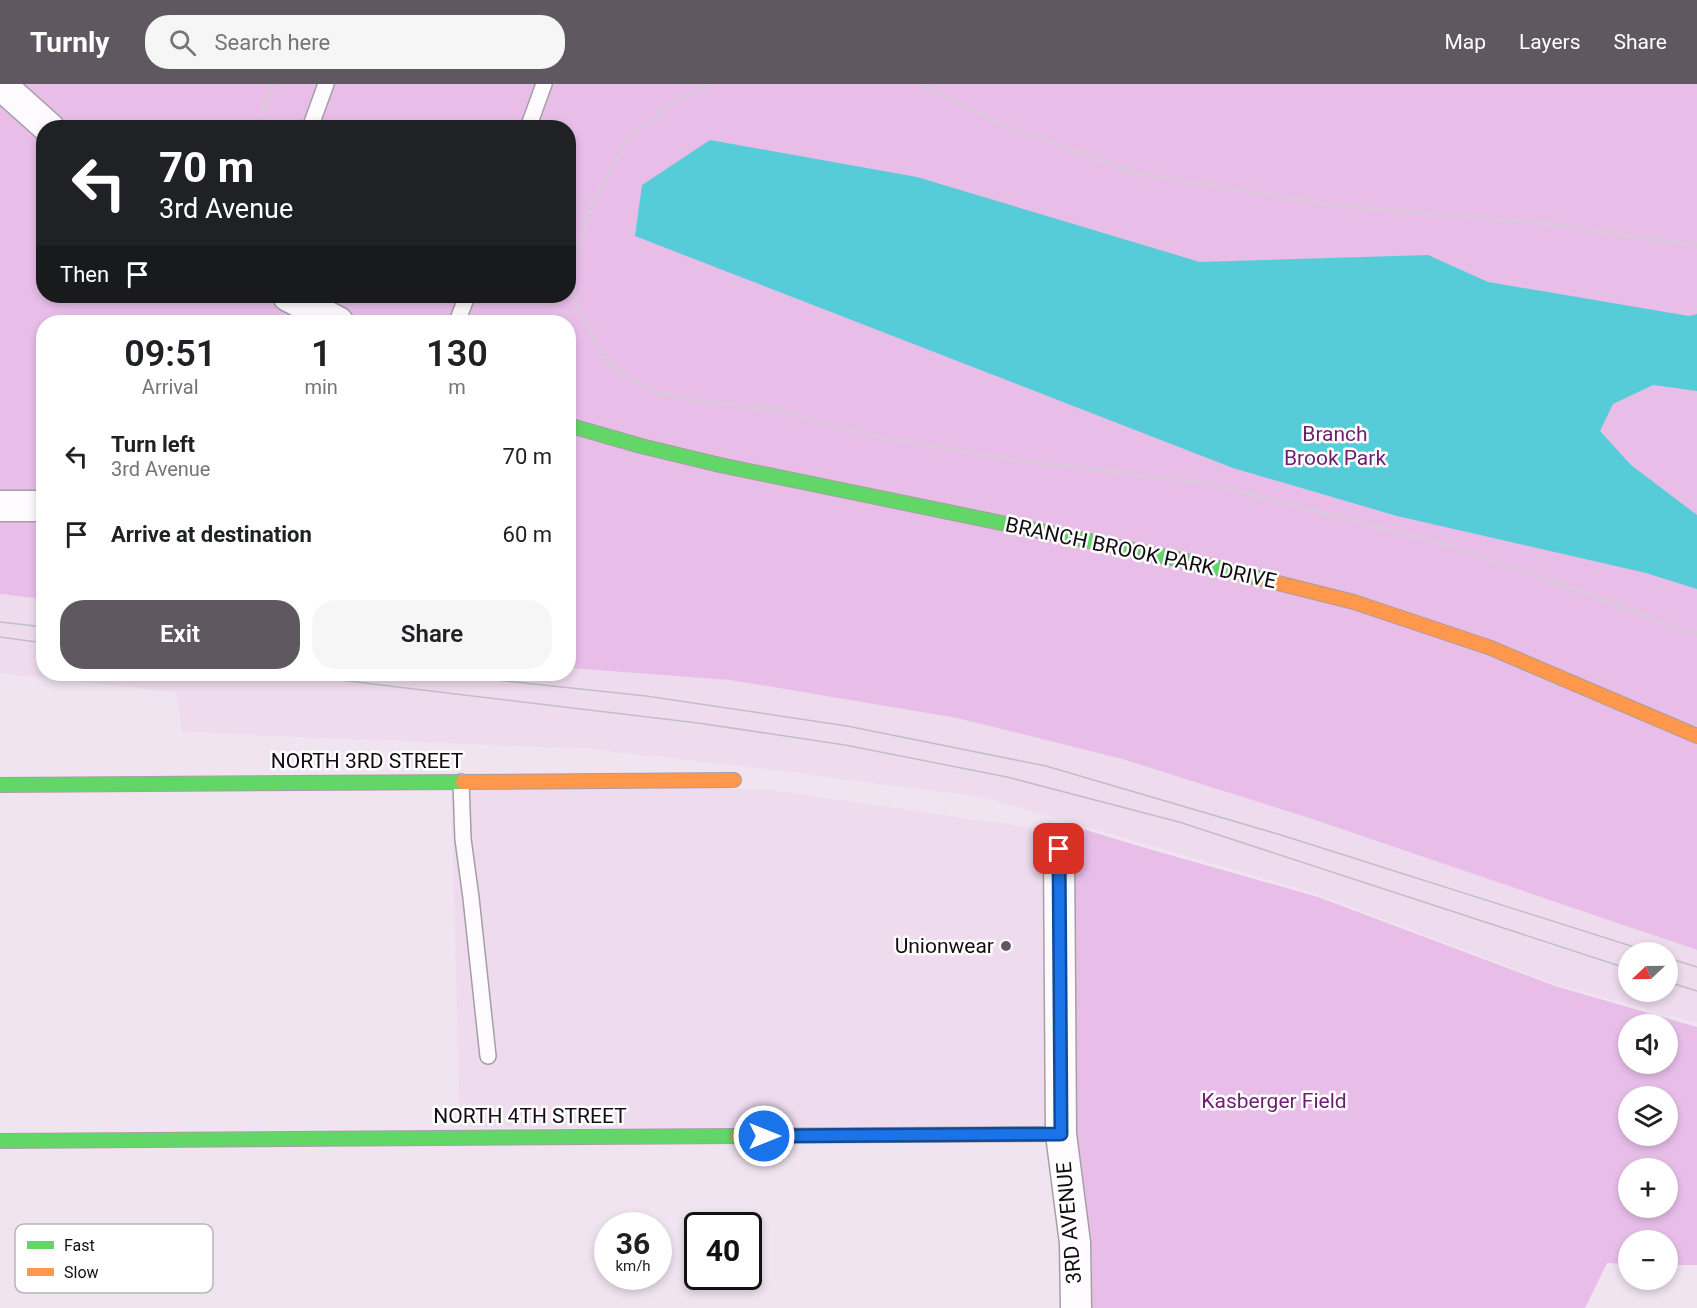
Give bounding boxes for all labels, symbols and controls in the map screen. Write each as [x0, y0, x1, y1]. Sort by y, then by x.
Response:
search box [145, 15, 565, 69]
text: Turnly [30, 26, 109, 59]
icon: search [166, 26, 199, 59]
text: Search here [214, 30, 330, 55]
text: Map [1444, 30, 1486, 54]
text: Layers [1519, 30, 1580, 54]
text: Share [1613, 30, 1667, 54]
text: 70 m [159, 143, 254, 192]
icon: left [60, 144, 138, 222]
text: 3rd Avenue [159, 193, 293, 225]
icon: arrive [121, 258, 154, 291]
text: Then [60, 262, 109, 287]
text: 09:51 [124, 333, 216, 375]
text: 1 [311, 333, 331, 375]
text: 130 [426, 333, 488, 375]
text: Arrival [142, 375, 199, 399]
text: min [304, 375, 338, 399]
text: m [448, 375, 466, 399]
park label: Branch Brook Park [1284, 422, 1386, 470]
text: Turn left [111, 432, 195, 457]
icon: left [60, 440, 93, 473]
text: 70 m [503, 444, 552, 469]
text: 3rd Avenue [111, 457, 210, 481]
street label: BRANCH BROOK PARK DRIVE [1003, 513, 1279, 593]
icon: arrive [60, 518, 93, 551]
text: Arrive at destination [111, 522, 312, 547]
text: 60 m [503, 522, 552, 547]
button: Exit [60, 600, 300, 669]
button: Share [312, 600, 552, 669]
street label: NORTH 3RD STREET [271, 749, 464, 773]
pin [1033, 823, 1084, 874]
icon: arrive [1042, 832, 1075, 865]
place label: Unionwear [895, 934, 994, 958]
marker: Unionwear [999, 939, 1013, 953]
north arrow [1618, 942, 1678, 1002]
map controls [1618, 942, 1678, 1290]
button: sound [1618, 1014, 1678, 1074]
button: layers [1618, 1086, 1678, 1146]
park label: Kasberger Field [1201, 1089, 1347, 1113]
street label: NORTH 4TH STREET [433, 1104, 627, 1128]
position arrow [732, 1104, 796, 1168]
button: + [1618, 1158, 1678, 1218]
street label: 3RD AVENUE [1052, 1161, 1086, 1285]
speed limit sign: 40 [684, 1212, 762, 1290]
legend [15, 1224, 213, 1293]
text: 36 [616, 1226, 650, 1261]
button: − [1618, 1230, 1678, 1290]
text: Fast [64, 1236, 95, 1255]
text: km/h [615, 1257, 651, 1275]
text: Slow [64, 1263, 99, 1282]

